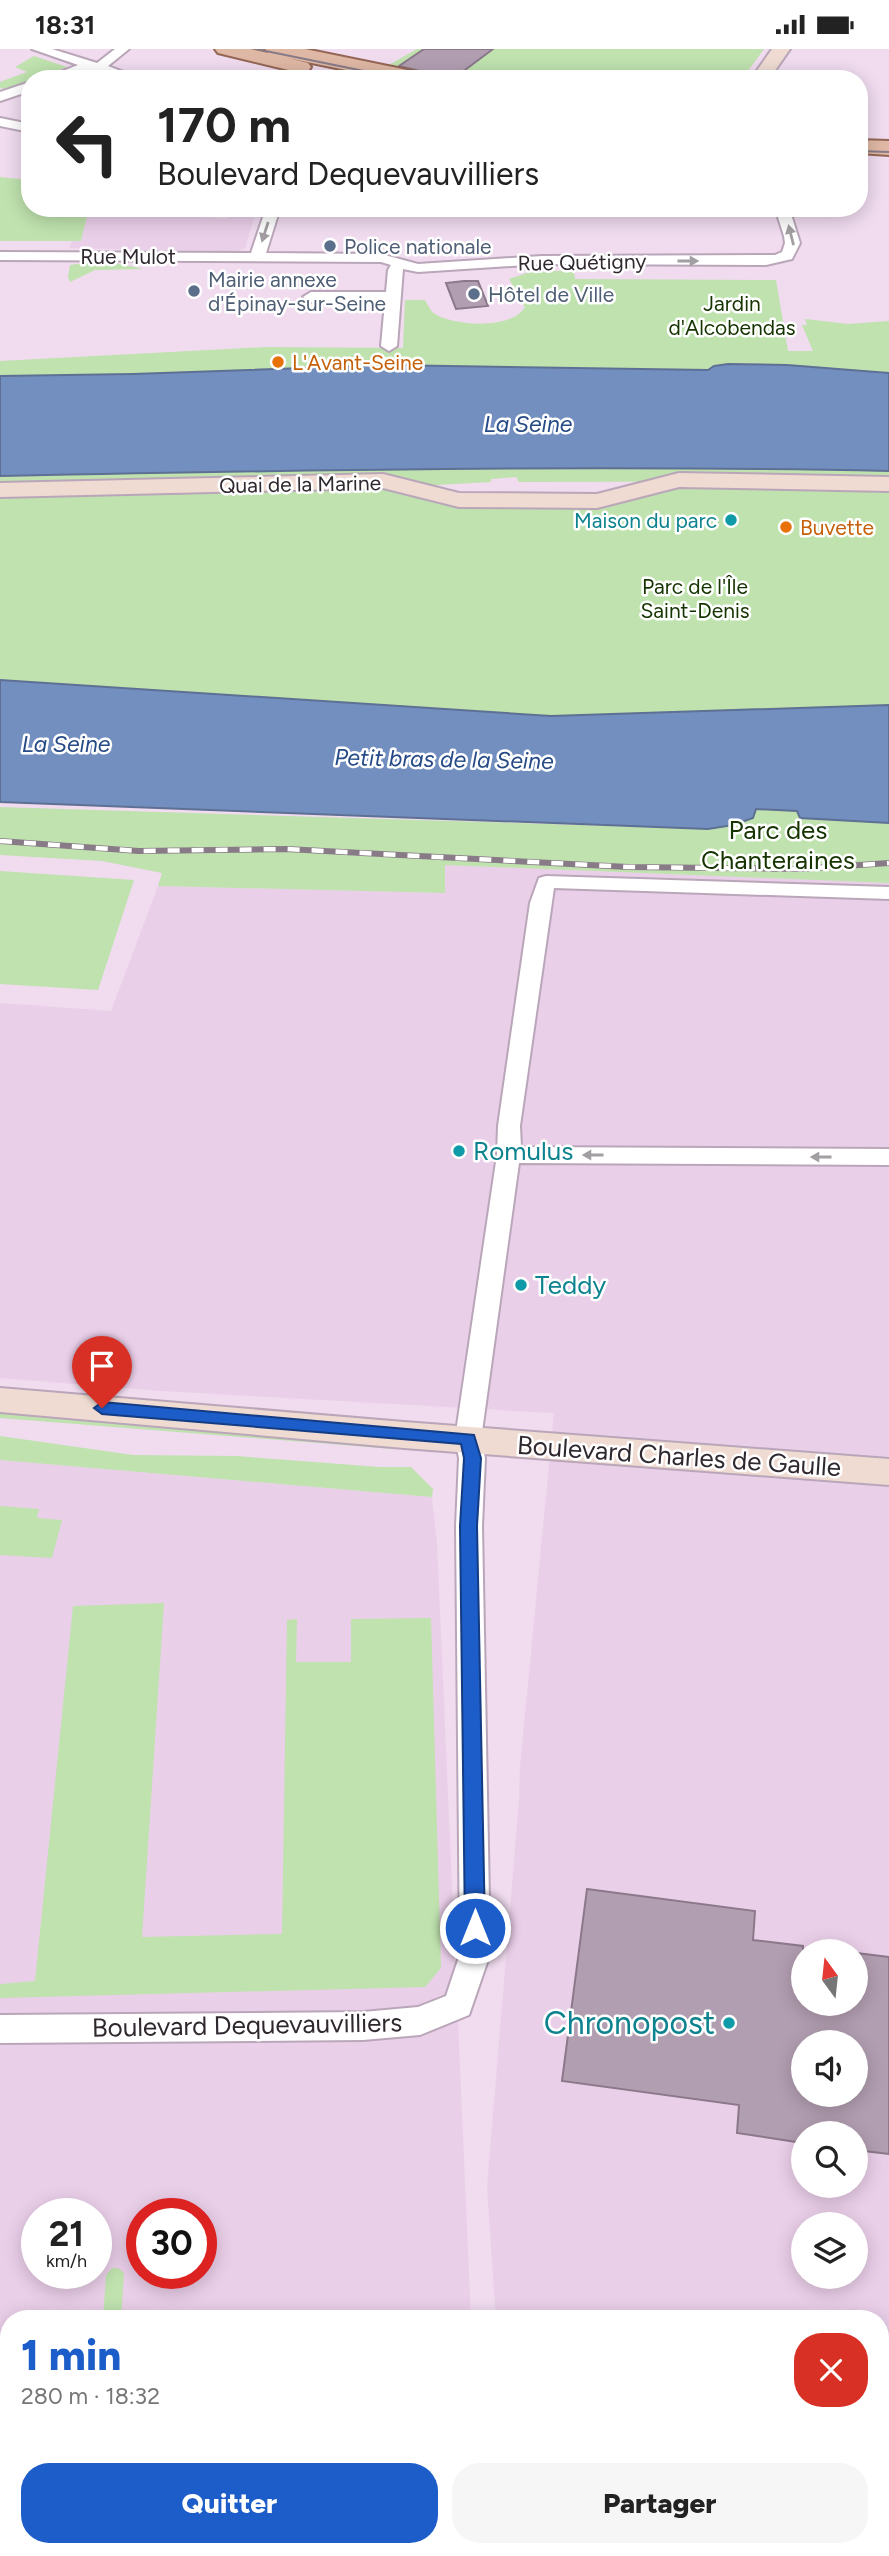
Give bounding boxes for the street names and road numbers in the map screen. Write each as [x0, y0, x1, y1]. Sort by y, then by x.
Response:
street label: Rue Mulot [80, 244, 176, 269]
street label: Rue Quétigny [517, 248, 647, 276]
street label: Quai de la Marine [219, 470, 381, 498]
street label: Boulevard Charles de Gaulle [516, 1429, 842, 1483]
street label: Boulevard Dequevauvilliers [91, 2006, 403, 2044]

